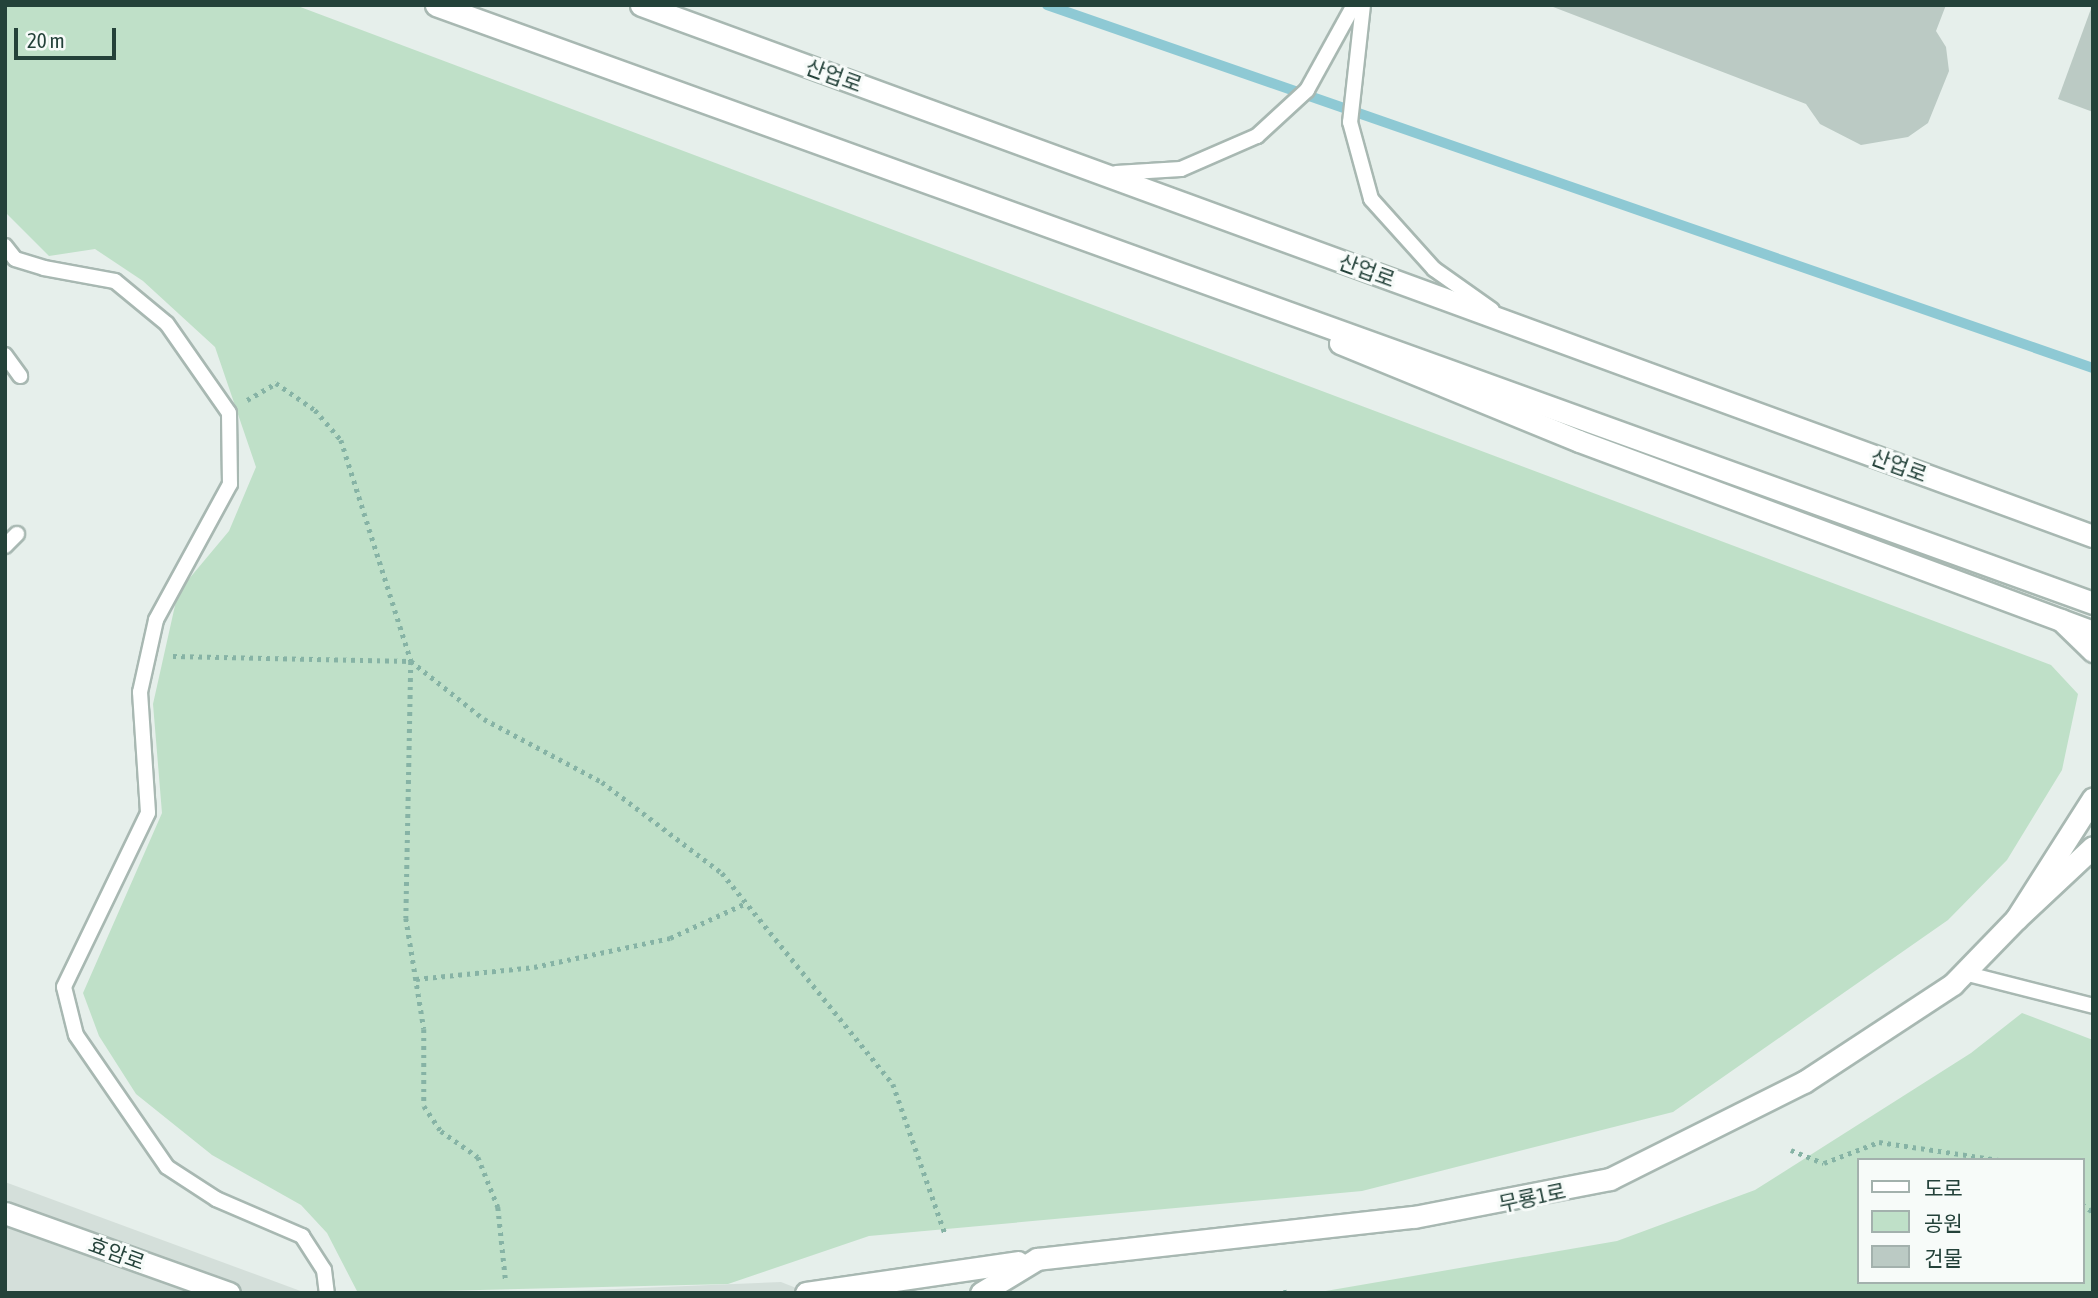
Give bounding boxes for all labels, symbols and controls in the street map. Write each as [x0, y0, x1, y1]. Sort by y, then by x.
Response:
scale bar [18, 14, 119, 58]
text: 20 m [27, 28, 65, 52]
street label: 산업로 [802, 53, 866, 97]
street label: 산업로 [1335, 248, 1399, 292]
street label: 산업로 [1867, 443, 1931, 487]
legend [1856, 1158, 2084, 1284]
text: 도로 [1924, 1176, 1963, 1200]
street label: 무룡1로 [1496, 1178, 1568, 1216]
text: 공원 [1924, 1211, 1963, 1235]
street label: 효암로 [85, 1231, 149, 1275]
text: 건물 [1924, 1246, 1963, 1270]

